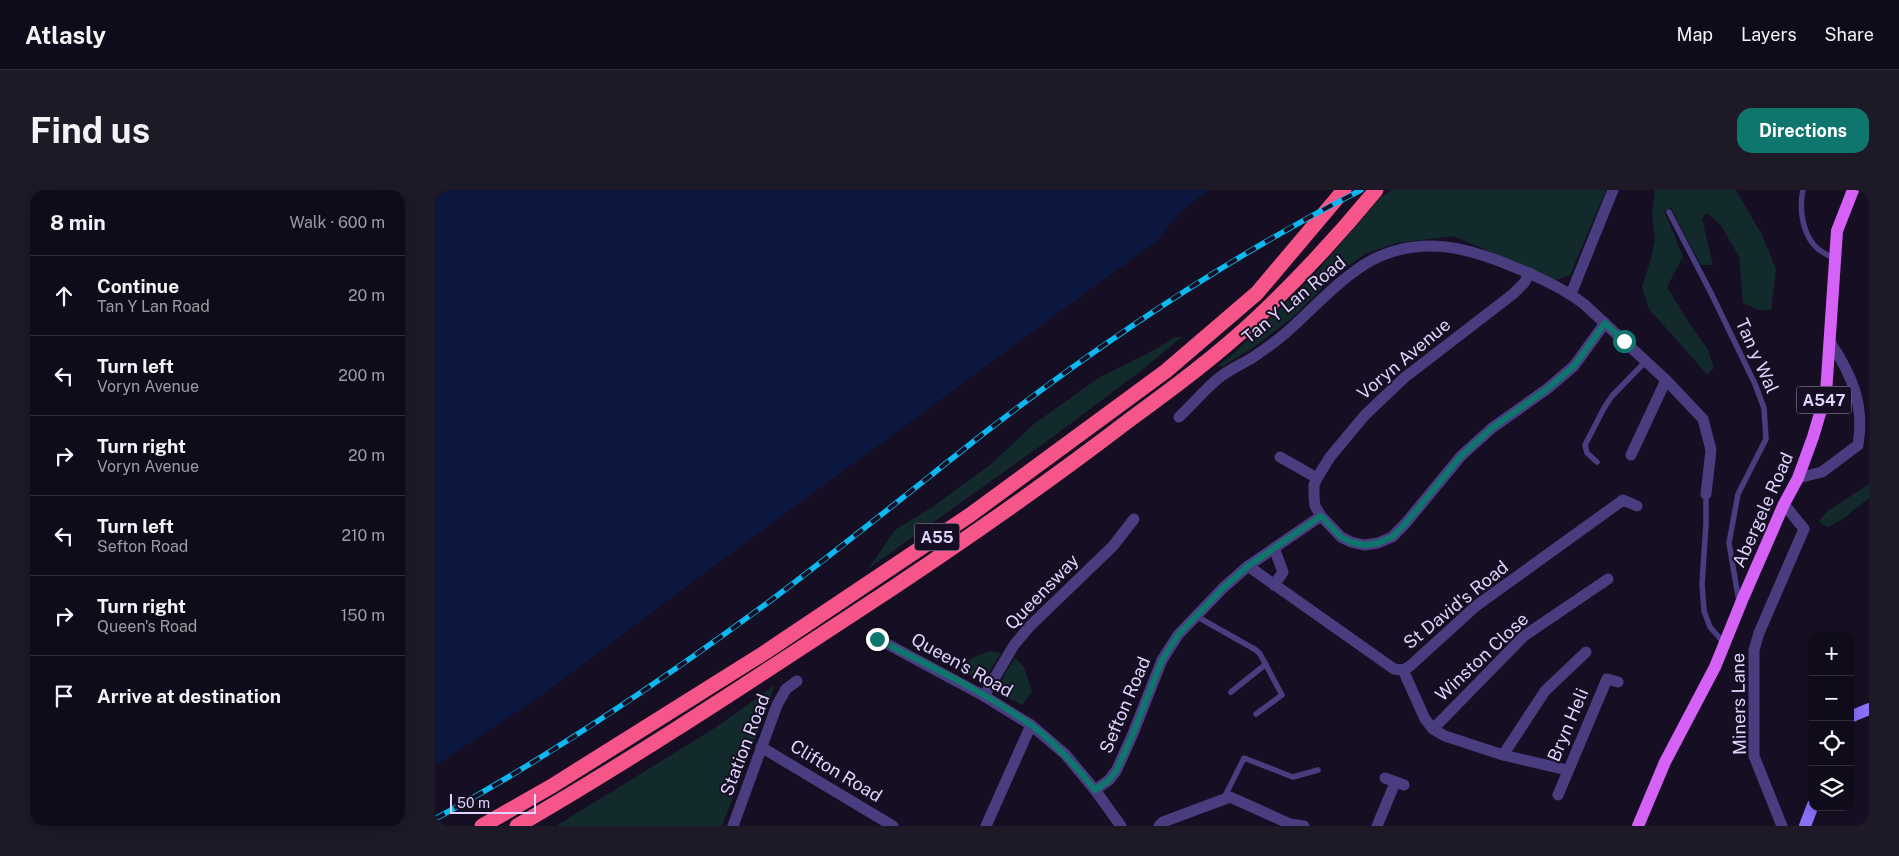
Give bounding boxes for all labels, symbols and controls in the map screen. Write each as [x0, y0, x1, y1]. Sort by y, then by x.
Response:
text: Atlasly [25, 21, 106, 49]
text: Map [1677, 24, 1713, 45]
text: Layers [1741, 24, 1797, 45]
text: Share [1825, 24, 1874, 45]
button: Directions [1737, 108, 1869, 153]
text: Find us [30, 110, 150, 151]
text: 8 min [50, 210, 106, 235]
text: Walk · 600 m [289, 213, 385, 232]
street label: Tan Y Lan Road [1238, 252, 1350, 348]
text: Continue [97, 275, 179, 297]
icon: ahead [50, 282, 78, 310]
text: 20 m [348, 286, 385, 305]
text: Tan Y Lan Road [97, 297, 210, 316]
street label: Voryn Avenue [1353, 314, 1454, 404]
street label: Tan y Wal [1732, 315, 1783, 396]
route start [1613, 330, 1636, 353]
text: Turn left [97, 355, 174, 377]
icon: left [50, 362, 78, 390]
text: 200 m [338, 366, 385, 385]
text: Voryn Avenue [97, 377, 199, 396]
road number: A547 [1797, 386, 1851, 414]
text: Turn right [97, 435, 186, 457]
icon: right [50, 442, 78, 470]
text: 20 m [348, 446, 385, 465]
street label: Abergele Road [1728, 449, 1797, 571]
text: Voryn Avenue [97, 457, 199, 476]
text: Turn left [97, 515, 174, 537]
icon: left [50, 522, 78, 550]
road number: A55 [915, 524, 959, 551]
text: 210 m [341, 526, 385, 545]
text: Sefton Road [97, 537, 188, 556]
street label: Queensway [1000, 549, 1083, 634]
street label: St David's Road [1399, 556, 1512, 653]
text: Turn right [97, 595, 186, 617]
icon: right [50, 602, 78, 630]
text: 150 m [341, 606, 385, 625]
street label: Winston Close [1431, 608, 1533, 705]
text: Queen's Road [97, 617, 197, 636]
route end [866, 628, 889, 651]
street label: Queen's Road [908, 628, 1017, 701]
map controls [1809, 631, 1854, 811]
button: + [1809, 631, 1854, 676]
street label: Sefton Road [1095, 653, 1154, 756]
street label: Miners Lane [1727, 653, 1750, 755]
button: − [1809, 676, 1854, 721]
icon: arrive [50, 682, 78, 710]
text: Arrive at destination [97, 685, 281, 707]
street label: Bryn Heli [1543, 685, 1592, 765]
street label: Station Road [716, 691, 774, 799]
button: locate [1809, 721, 1854, 766]
street label: Clifton Road [787, 735, 886, 806]
button: layers [1809, 766, 1854, 811]
scale bar [450, 791, 536, 814]
text: 50 m [457, 795, 490, 811]

